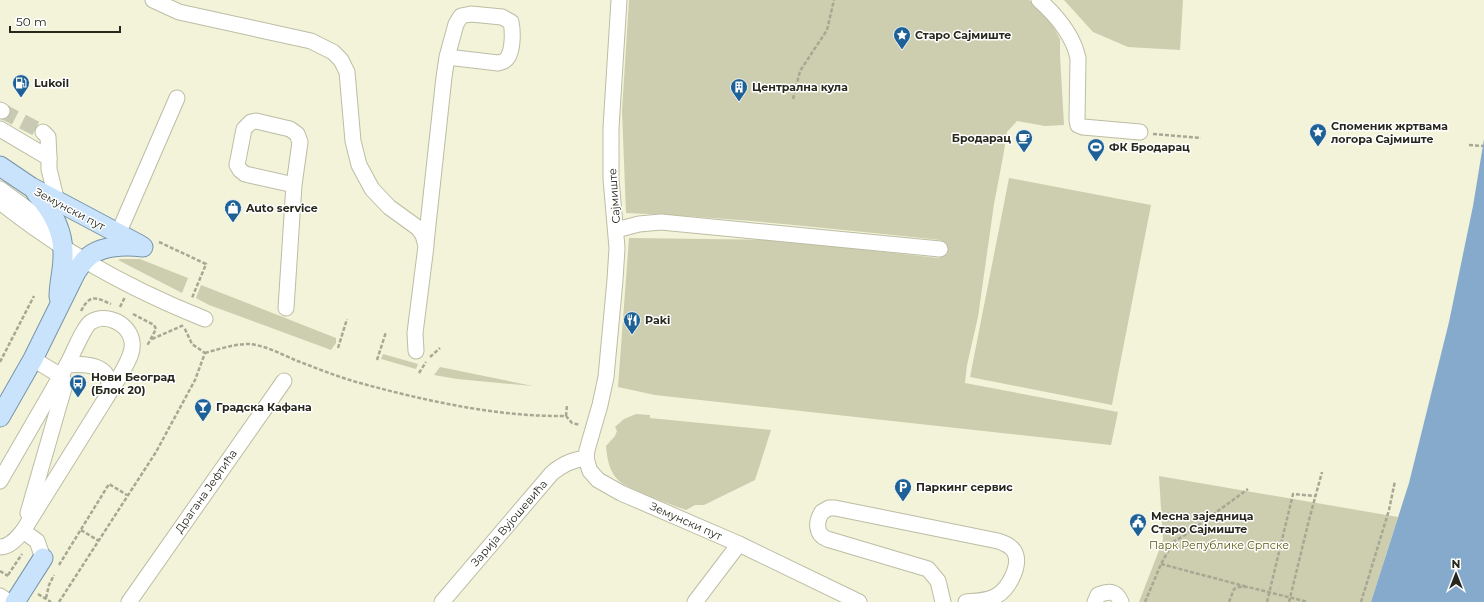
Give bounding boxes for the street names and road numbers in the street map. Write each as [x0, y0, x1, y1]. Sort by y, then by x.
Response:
street label: Сајмиште [605, 168, 623, 224]
street label: Земунски пут [32, 185, 108, 234]
street label: Драгана Јефтића [172, 447, 240, 535]
street label: Зарија Вујошевића [468, 477, 550, 569]
street label: Земунски пут [648, 499, 725, 544]

